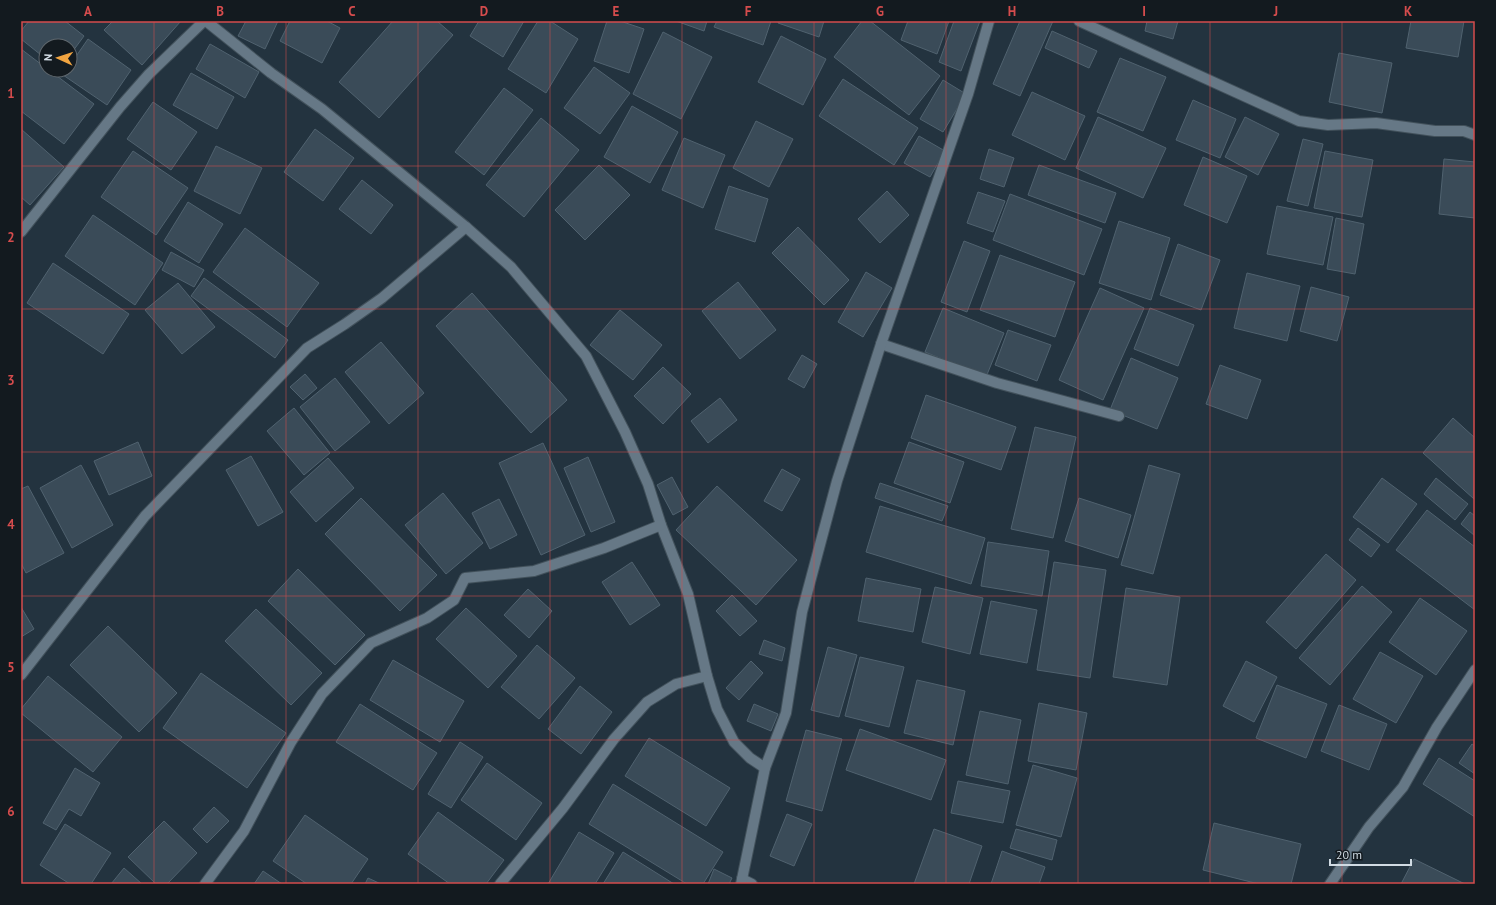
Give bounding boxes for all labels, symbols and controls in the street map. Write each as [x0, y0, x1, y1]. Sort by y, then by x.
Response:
text: A [84, 3, 92, 20]
text: B [216, 3, 224, 20]
text: C [348, 3, 356, 20]
text: D [480, 3, 488, 20]
text: E [613, 3, 620, 20]
text: F [745, 3, 752, 20]
text: G [876, 3, 884, 20]
text: H [1008, 3, 1016, 20]
text: I [1142, 3, 1146, 20]
text: J [1273, 3, 1278, 20]
text: K [1404, 3, 1412, 20]
north arrow [38, 38, 78, 78]
text: N [41, 53, 55, 61]
text: 1 [7, 85, 15, 102]
text: 2 [7, 229, 15, 246]
text: 3 [7, 372, 15, 389]
text: 4 [7, 516, 15, 533]
text: 5 [7, 659, 15, 676]
text: 6 [7, 803, 15, 820]
scale bar [1330, 841, 1411, 867]
text: 20 m [1336, 847, 1362, 862]

